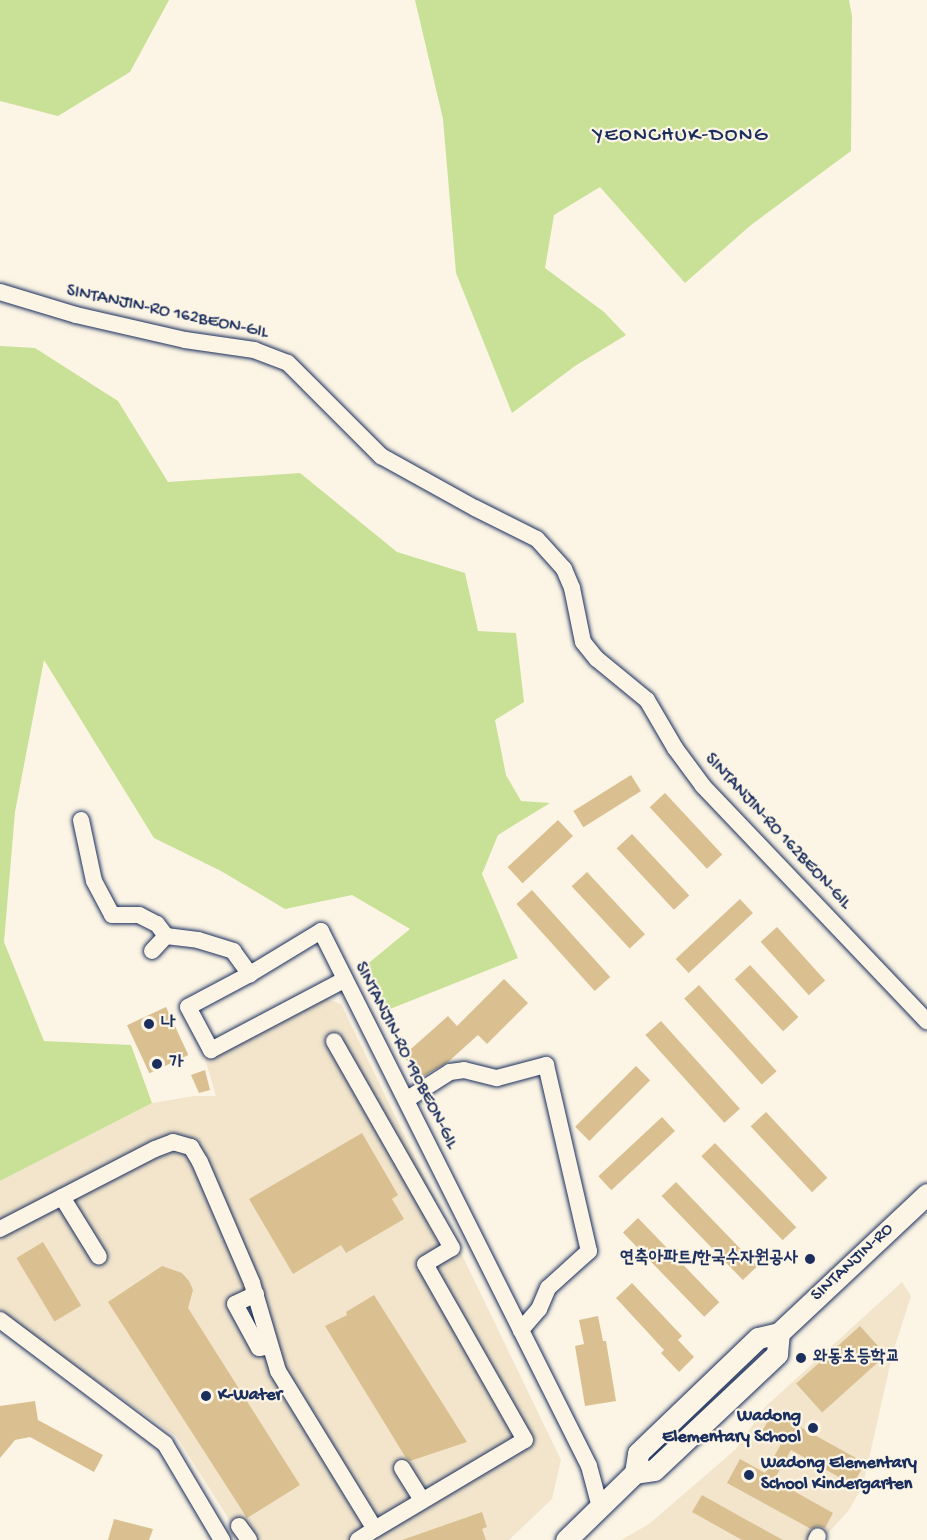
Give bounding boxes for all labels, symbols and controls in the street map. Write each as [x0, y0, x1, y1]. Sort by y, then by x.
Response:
district label: YEONCHUK-DONG [593, 124, 769, 150]
street label: SINTANJIN-RO 162BEON-GIL [64, 281, 270, 345]
street label: SINTANJIN-RO 162BEON-GIL [699, 749, 855, 915]
street label: SINTANJIN-RO 190BEON-GIL [348, 959, 462, 1153]
place label: 나 [161, 1013, 175, 1035]
marker: 나 [142, 1017, 156, 1031]
place label: 가 [169, 1053, 183, 1075]
marker: 가 [150, 1057, 164, 1071]
street label: SINTANJIN-RO [807, 1219, 899, 1307]
place label: 연축아파트/한국수자원공사 [620, 1248, 798, 1270]
marker: 연축아파트/한국수자원공사 [803, 1252, 817, 1266]
place label: 와동초등학교 [813, 1347, 900, 1369]
marker: 와동초등학교 [794, 1351, 808, 1365]
place label: K-Water [218, 1385, 282, 1407]
marker: K-Water [199, 1389, 213, 1403]
place label: Wadong Elementary School [662, 1407, 801, 1450]
marker: Wadong Elementary School [806, 1421, 820, 1435]
place label: Wadong Elementary School Kindergarten [761, 1454, 917, 1496]
marker: Wadong Elementary School Kindergarten [742, 1468, 756, 1482]

